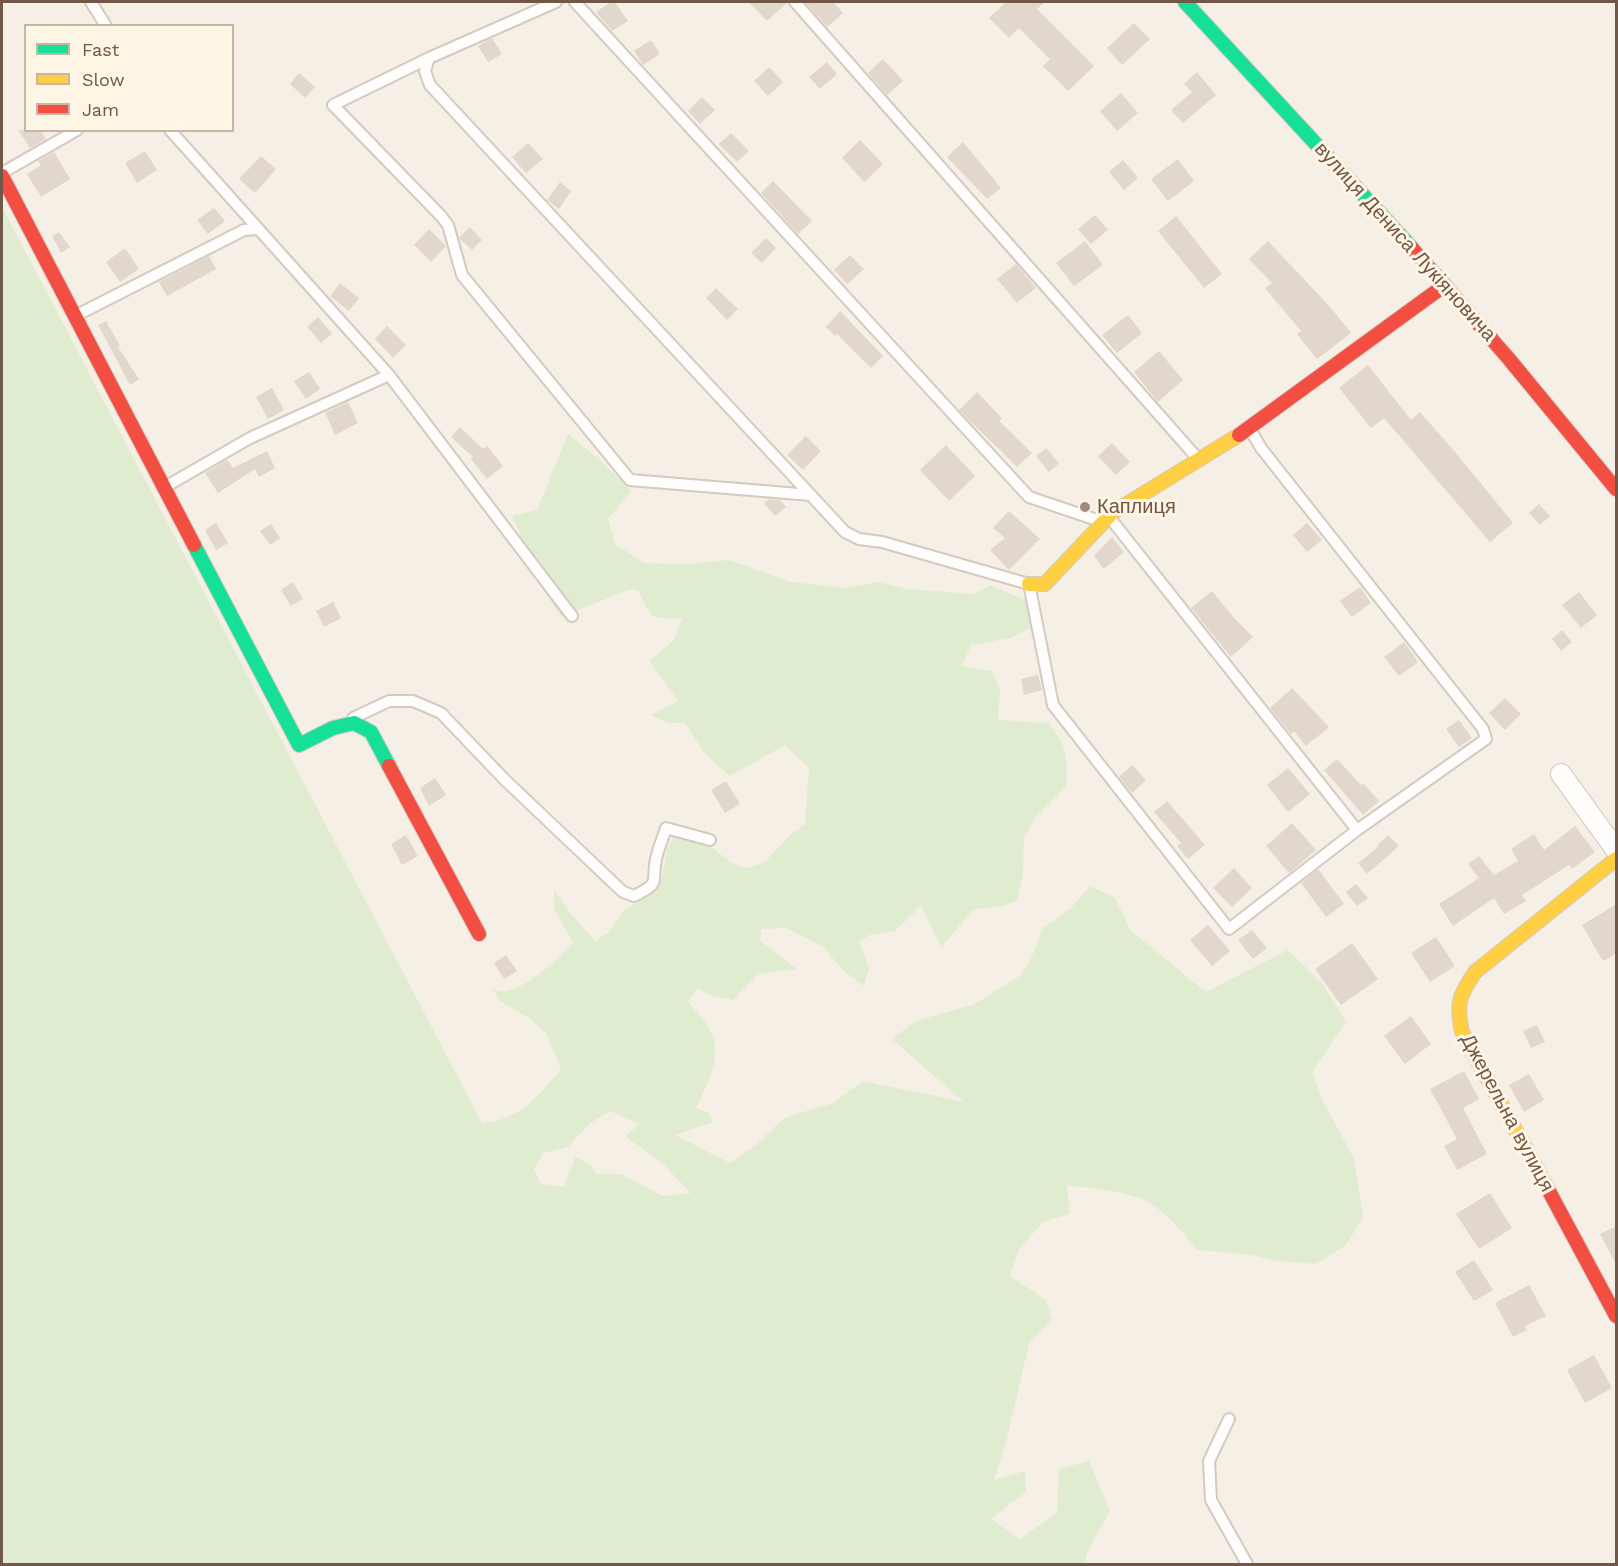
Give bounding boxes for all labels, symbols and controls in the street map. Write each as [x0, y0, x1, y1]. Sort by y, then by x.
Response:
legend [24, 24, 234, 132]
text: Fast [82, 39, 119, 60]
text: Slow [82, 69, 125, 90]
text: Jam [82, 99, 119, 120]
street label: вулиця Дениса Лукіяновича [1309, 138, 1501, 346]
place label: Каплиця [1097, 495, 1176, 519]
marker: Каплиця [1078, 500, 1092, 514]
street label: Джерельна вулиця [1455, 1030, 1559, 1196]

